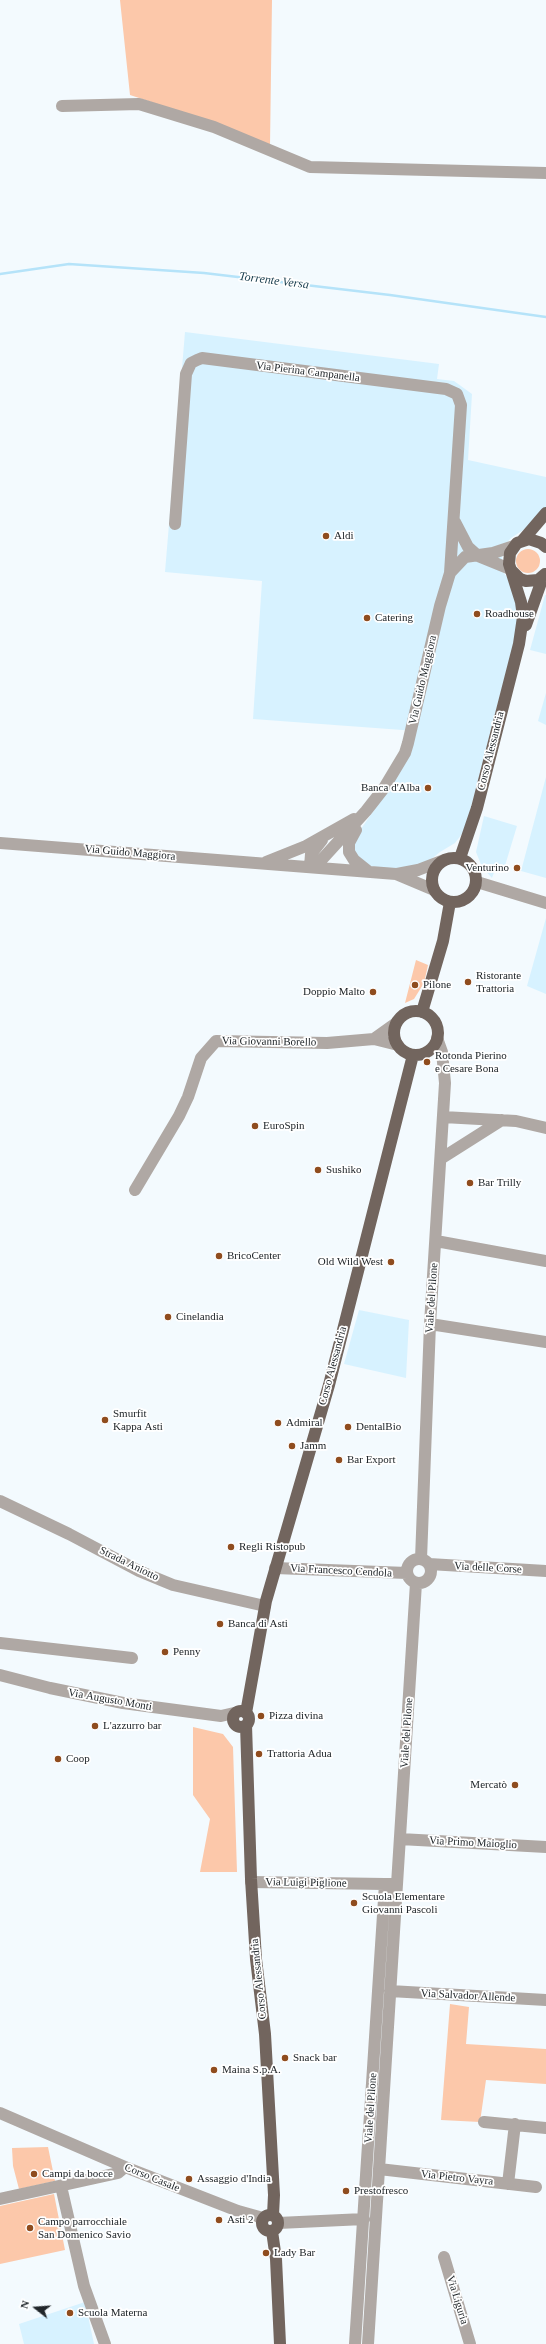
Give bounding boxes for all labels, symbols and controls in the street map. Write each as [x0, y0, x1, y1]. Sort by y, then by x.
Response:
water label: Torrente Versa [238, 270, 310, 292]
street label: Via Pierina Campanella [255, 359, 361, 385]
place label: Aldi [334, 529, 354, 543]
marker: Aldi [321, 531, 331, 541]
place label: Roadhouse [485, 607, 534, 621]
marker: Roadhouse [472, 609, 482, 619]
place label: Catering [375, 611, 413, 625]
marker: Catering [362, 613, 372, 623]
street label: Via Guido Maggiora [406, 634, 440, 726]
street label: Corso Alessandria [475, 710, 507, 792]
place label: Banca d'Alba [361, 781, 420, 795]
marker: Banca d'Alba [423, 783, 433, 793]
street label: Via Guido Maggiora [84, 842, 176, 864]
place label: Venturino [466, 861, 509, 875]
marker: Venturino [512, 863, 522, 873]
place label: Ristorante Trattoria [476, 969, 521, 995]
marker: Ristorante Trattoria [463, 977, 473, 987]
place label: Pilone [423, 978, 451, 992]
marker: Pilone [410, 980, 420, 990]
place label: Doppio Malto [303, 985, 365, 999]
marker: Doppio Malto [368, 987, 378, 997]
street label: Via Giovanni Borello [222, 1035, 316, 1049]
place label: Rotonda Pierino e Cesare Bona [435, 1049, 507, 1075]
marker: Rotonda Pierino e Cesare Bona [422, 1057, 432, 1067]
place label: EuroSpin [263, 1119, 305, 1133]
marker: EuroSpin [250, 1121, 260, 1131]
place label: Sushiko [326, 1163, 361, 1177]
marker: Sushiko [313, 1165, 323, 1175]
place label: Bar Trilly [478, 1176, 521, 1190]
marker: Bar Trilly [465, 1178, 475, 1188]
place label: BricoCenter [227, 1249, 281, 1263]
marker: BricoCenter [214, 1251, 224, 1261]
place label: Old Wild West [318, 1255, 383, 1269]
marker: Old Wild West [386, 1257, 396, 1267]
street label: Viale del Pilone [423, 1263, 441, 1333]
place label: Cinelandia [176, 1310, 224, 1324]
marker: Cinelandia [163, 1312, 173, 1322]
street label: Corso Alessandria [316, 1325, 350, 1407]
place label: Smurfit Kappa Asti [113, 1407, 163, 1433]
marker: Smurfit Kappa Asti [100, 1415, 110, 1425]
place label: Admiral [286, 1416, 323, 1430]
marker: Admiral [273, 1418, 283, 1428]
place label: DentalBio [356, 1420, 401, 1434]
marker: DentalBio [343, 1422, 353, 1432]
place label: Jamm [300, 1439, 326, 1453]
marker: Jamm [287, 1441, 297, 1451]
place label: Bar Export [347, 1453, 396, 1467]
marker: Bar Export [334, 1455, 344, 1465]
place label: Regli Ristopub [239, 1540, 305, 1554]
marker: Regli Ristopub [226, 1542, 236, 1552]
street label: Strada Aniotto [97, 1544, 161, 1584]
street label: Via delle Corse [454, 1560, 522, 1576]
street label: Via Francesco Cendola [290, 1562, 392, 1580]
place label: Banca di Asti [228, 1617, 288, 1631]
marker: Banca di Asti [215, 1619, 225, 1629]
place label: Penny [173, 1645, 200, 1659]
marker: Penny [160, 1647, 170, 1657]
street label: Via Augusto Monti [67, 1686, 153, 1714]
street label: Viale del Pilone [398, 1698, 416, 1768]
place label: Pizza divina [269, 1709, 323, 1723]
marker: Pizza divina [256, 1711, 266, 1721]
place label: L'azzurro bar [103, 1719, 161, 1733]
marker: L'azzurro bar [90, 1721, 100, 1731]
place label: Trattoria Adua [267, 1747, 332, 1761]
marker: Trattoria Adua [254, 1749, 264, 1759]
place label: Coop [66, 1752, 90, 1766]
marker: Coop [53, 1754, 63, 1764]
place label: Mercatò [470, 1778, 507, 1792]
marker: Mercatò [510, 1780, 520, 1790]
street label: Via Primo Maioglio [429, 1834, 517, 1852]
street label: Via Luigi Piglione [265, 1876, 347, 1890]
place label: Scuola Elementare Giovanni Pascoli [362, 1890, 445, 1916]
marker: Scuola Elementare Giovanni Pascoli [349, 1898, 359, 1908]
street label: Corso Alessandria [248, 1938, 270, 2020]
street label: Via Salvador Allende [420, 1987, 516, 2005]
place label: Snack bar [293, 2051, 337, 2065]
marker: Snack bar [280, 2053, 290, 2063]
place label: Maina S.p.A. [222, 2063, 281, 2077]
marker: Maina S.p.A. [209, 2065, 219, 2075]
street label: Viale del Pilone [362, 2073, 380, 2143]
street label: Corso Casale [122, 2161, 182, 2195]
place label: Campi da bocce [42, 2167, 113, 2181]
street label: Via Pietro Vayra [420, 2168, 494, 2188]
marker: Campi da bocce [29, 2169, 39, 2179]
place label: Assaggio d'India [197, 2172, 271, 2186]
marker: Assaggio d'India [184, 2174, 194, 2184]
place label: Prestofresco [354, 2184, 408, 2198]
marker: Prestofresco [341, 2186, 351, 2196]
place label: Asti 2 [227, 2213, 254, 2227]
place label: Campo parrocchiale San Domenico Savio [38, 2215, 131, 2241]
marker: Asti 2 [214, 2215, 224, 2225]
marker: Campo parrocchiale San Domenico Savio [25, 2223, 35, 2233]
place label: Lady Bar [274, 2246, 315, 2260]
marker: Lady Bar [261, 2248, 271, 2258]
street label: Via Liguria [443, 2274, 471, 2326]
north arrow [16, 2288, 56, 2328]
text: N [18, 2299, 31, 2310]
place label: Scuola Materna [78, 2306, 147, 2320]
marker: Scuola Materna [65, 2308, 75, 2318]

